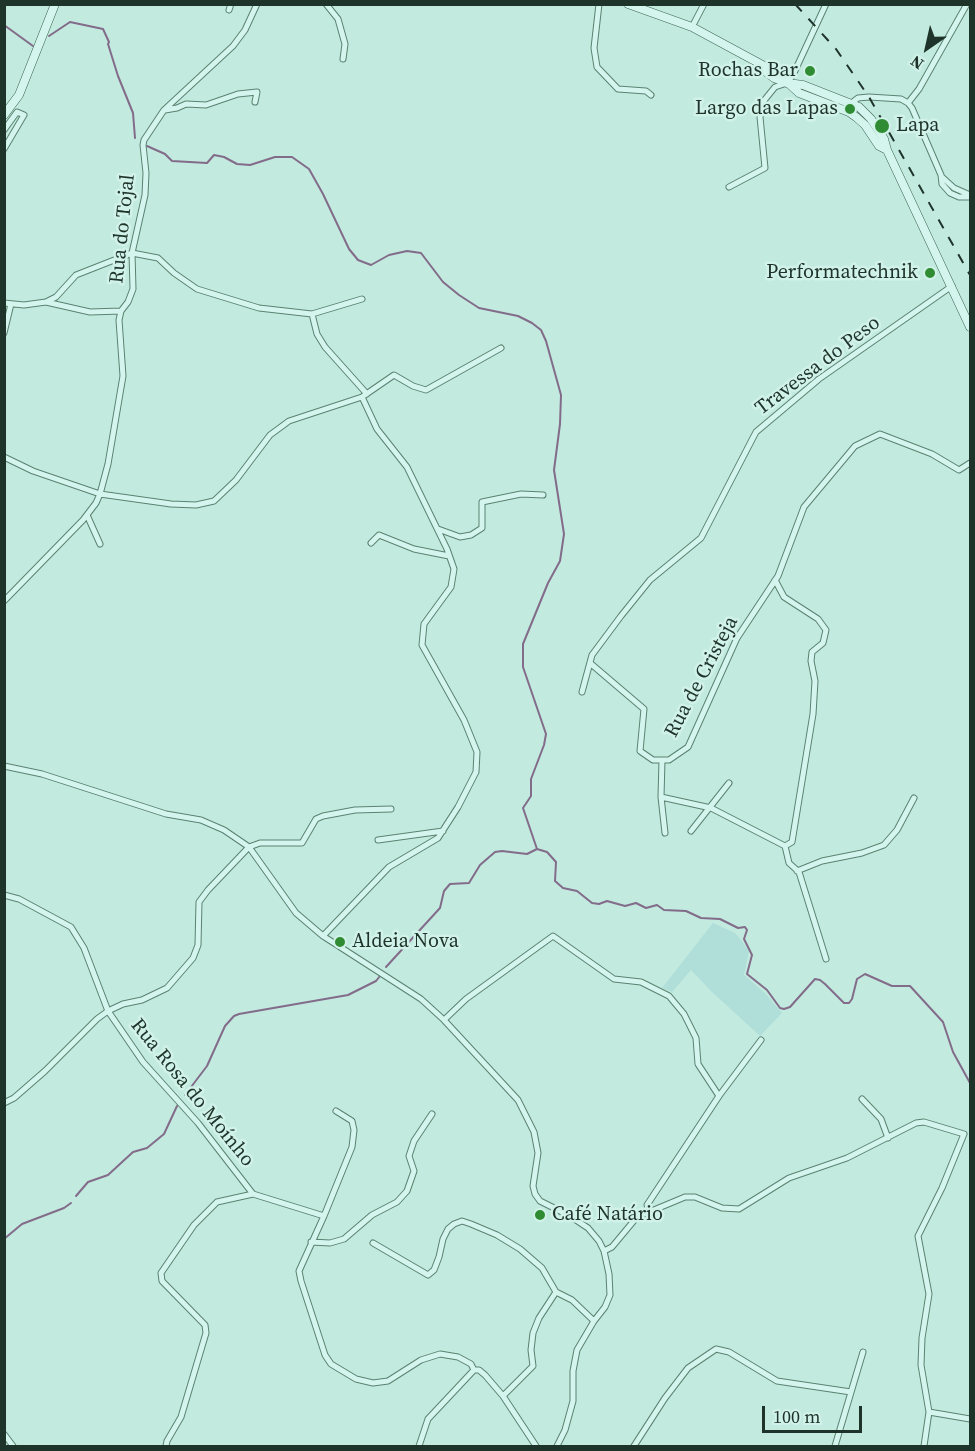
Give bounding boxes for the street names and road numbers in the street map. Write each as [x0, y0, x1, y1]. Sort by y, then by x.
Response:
street label: Rua do Tojal [105, 173, 141, 285]
street label: Travessa do Peso [751, 311, 885, 421]
street label: Rua de Cristeja [660, 612, 744, 742]
street label: Rua Rosa do Moínho [125, 1014, 259, 1172]

